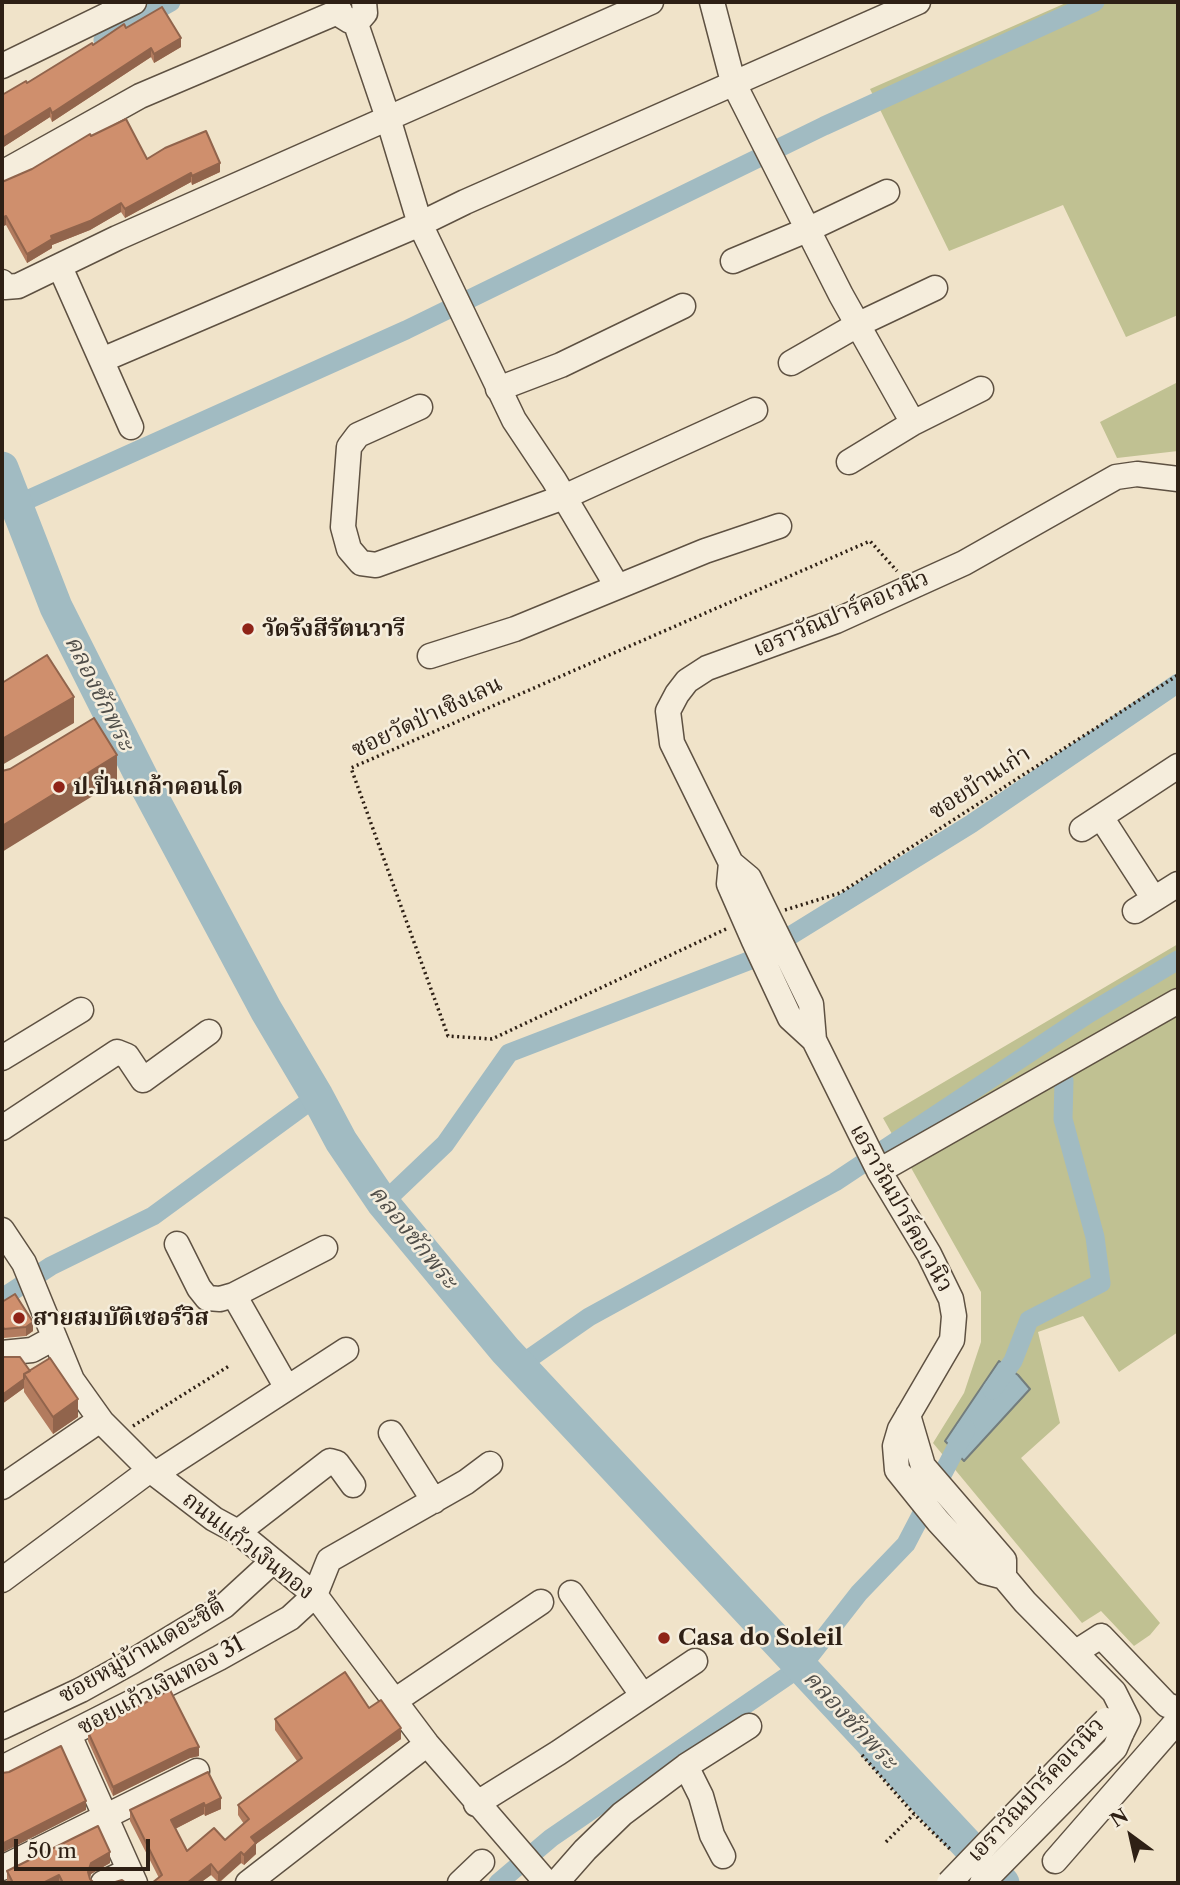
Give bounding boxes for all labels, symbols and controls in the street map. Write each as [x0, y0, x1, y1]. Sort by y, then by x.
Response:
street label: เอราวัณปาร์คอเวนิว [749, 565, 933, 663]
place label: วัดรังสีรัตนวารี [262, 615, 405, 643]
marker: วัดรังสีรัตนวารี [240, 621, 256, 637]
water label: คลองชักพระ [58, 631, 140, 755]
street label: ซอยวัดป่าเชิงเลน [347, 670, 507, 764]
street label: ซอยบ้านเก่า [924, 740, 1036, 826]
place label: ป.ปิ่นเกล้าคอนโด [73, 773, 243, 801]
marker: ป.ปิ่นเกล้าคอนโด [51, 779, 67, 795]
street label: เอราวัณปาร์คอเวนิว [843, 1119, 959, 1297]
water label: คลองชักพระ [363, 1179, 463, 1295]
place label: สายสมบัติเซอร์วิส [33, 1304, 209, 1332]
marker: สายสมบัติเซอร์วิส [11, 1310, 27, 1326]
street label: ถนนแก้วเงินทอง [177, 1486, 319, 1606]
street label: ซอยหมู่บ้านเดอะซิตี้ [54, 1592, 230, 1710]
place label: Casa do Soleil [678, 1624, 843, 1652]
street label: ซอยแก้วเงินทอง 31 [73, 1630, 249, 1742]
marker: Casa do Soleil [656, 1630, 672, 1646]
water label: คลองชักพระ [797, 1665, 903, 1775]
street label: เอราวัณปาร์คอเวนิว [962, 1712, 1110, 1868]
north arrow [1096, 1801, 1166, 1871]
text: N [1106, 1804, 1132, 1832]
scale bar [18, 1826, 154, 1870]
text: 50 m [27, 1838, 77, 1863]

